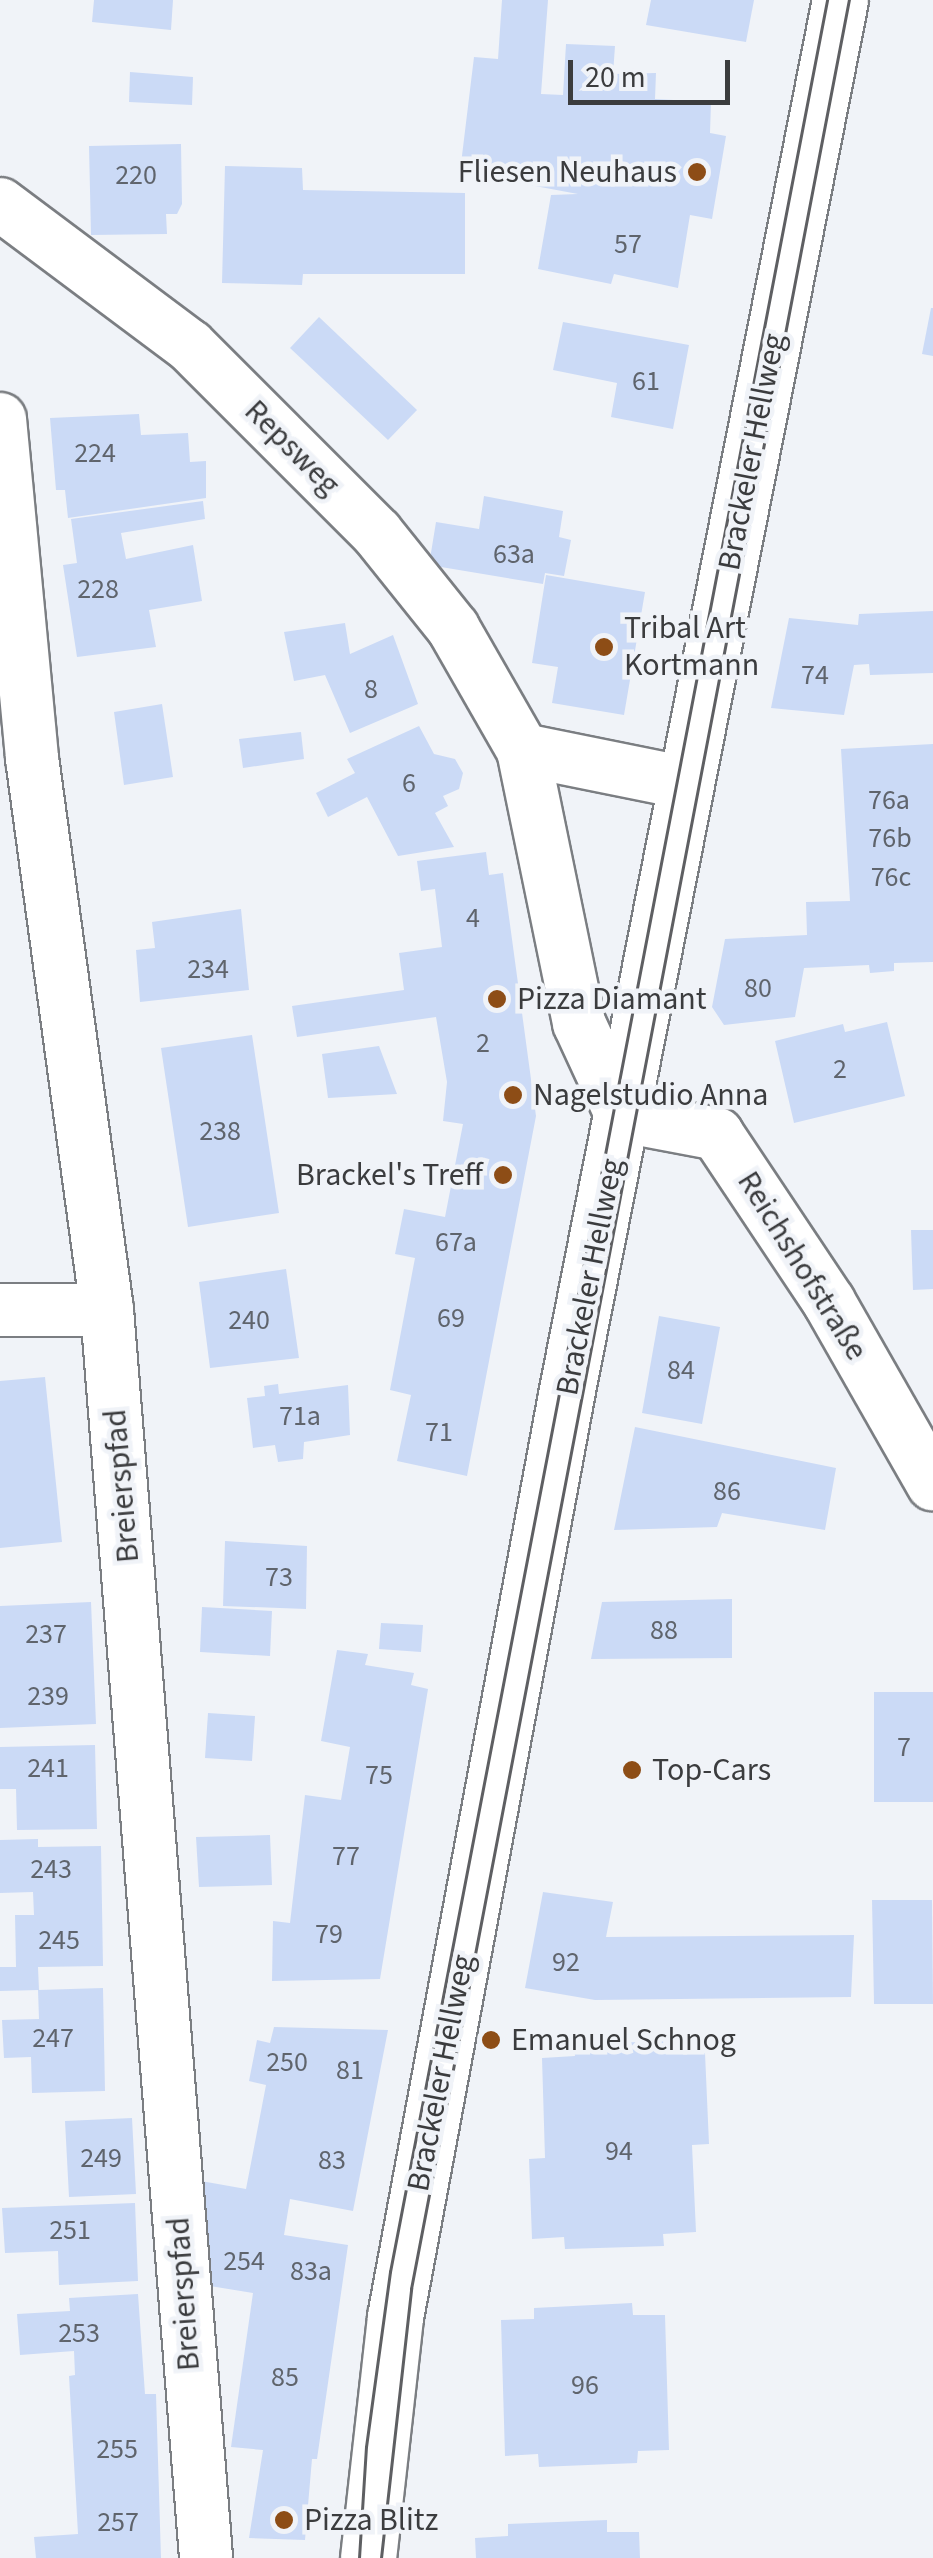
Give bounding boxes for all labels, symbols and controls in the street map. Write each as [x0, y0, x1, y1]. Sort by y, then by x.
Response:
scale bar [573, 40, 736, 102]
text: 20 m [585, 56, 646, 99]
place label: Fliesen Neuhaus [458, 153, 677, 191]
house number: 220 [115, 158, 157, 192]
marker: Fliesen Neuhaus [686, 161, 708, 183]
house number: 57 [614, 227, 642, 261]
street label: Brackeler Hellweg [710, 330, 794, 574]
house number: 61 [632, 364, 660, 398]
street label: Repsweg [236, 392, 348, 504]
house number: 224 [74, 436, 116, 470]
house number: 63a [493, 537, 535, 571]
house number: 228 [77, 572, 119, 606]
place label: Tribal Art Kortmann [624, 610, 759, 685]
marker: Tribal Art Kortmann [593, 636, 615, 658]
house number: 74 [801, 658, 829, 692]
house number: 8 [364, 672, 378, 706]
house number: 6 [402, 766, 416, 800]
house number: 76a [868, 783, 910, 817]
house number: 76b [868, 821, 912, 855]
house number: 76c [871, 860, 911, 894]
house number: 4 [466, 901, 480, 935]
house number: 234 [187, 952, 229, 986]
house number: 80 [744, 971, 772, 1005]
place label: Pizza Diamant [517, 980, 707, 1018]
marker: Pizza Diamant [486, 988, 508, 1010]
house number: 2 [476, 1026, 490, 1060]
house number: 2 [833, 1052, 847, 1086]
place label: Nagelstudio Anna [533, 1076, 768, 1114]
marker: Nagelstudio Anna [502, 1084, 524, 1106]
house number: 238 [199, 1114, 241, 1148]
street label: Brackeler Hellweg [548, 1155, 632, 1399]
place label: Brackel's Treff [296, 1156, 483, 1194]
marker: Brackel's Treff [492, 1164, 514, 1186]
street label: Reichshofstraße [729, 1165, 875, 1367]
house number: 67a [435, 1225, 477, 1259]
house number: 69 [437, 1301, 465, 1335]
house number: 240 [228, 1303, 270, 1337]
house number: 84 [667, 1353, 695, 1387]
house number: 71a [279, 1399, 321, 1433]
street label: Breierspfad [96, 1408, 148, 1564]
house number: 71 [425, 1415, 453, 1449]
house number: 86 [713, 1474, 741, 1508]
house number: 73 [265, 1560, 293, 1594]
house number: 88 [650, 1613, 678, 1647]
house number: 237 [25, 1617, 67, 1651]
house number: 239 [27, 1679, 69, 1713]
house number: 7 [897, 1730, 911, 1764]
house number: 241 [27, 1751, 69, 1785]
place label: Top-Cars [652, 1751, 771, 1789]
house number: 75 [365, 1758, 393, 1792]
marker: Top-Cars [621, 1759, 643, 1781]
house number: 77 [332, 1839, 360, 1873]
house number: 243 [30, 1852, 72, 1886]
house number: 79 [315, 1917, 343, 1951]
house number: 245 [38, 1923, 80, 1957]
house number: 92 [552, 1945, 580, 1979]
street label: Brackeler Hellweg [399, 1951, 483, 2195]
house number: 247 [32, 2021, 74, 2055]
place label: Emanuel Schnog [511, 2021, 736, 2059]
marker: Emanuel Schnog [480, 2029, 502, 2051]
house number: 250 [266, 2045, 308, 2079]
house number: 81 [336, 2053, 364, 2087]
house number: 94 [605, 2134, 633, 2168]
house number: 249 [80, 2141, 122, 2175]
house number: 83 [318, 2143, 346, 2177]
house number: 251 [49, 2213, 91, 2247]
street label: Breierspfad [159, 2216, 209, 2372]
house number: 254 [223, 2244, 265, 2278]
house number: 83a [290, 2254, 332, 2288]
house number: 253 [58, 2316, 100, 2350]
house number: 85 [271, 2360, 299, 2394]
house number: 96 [571, 2368, 599, 2402]
house number: 255 [96, 2432, 138, 2466]
place label: Pizza Blitz [304, 2501, 438, 2539]
house number: 257 [97, 2505, 139, 2539]
marker: Pizza Blitz [273, 2509, 295, 2531]

